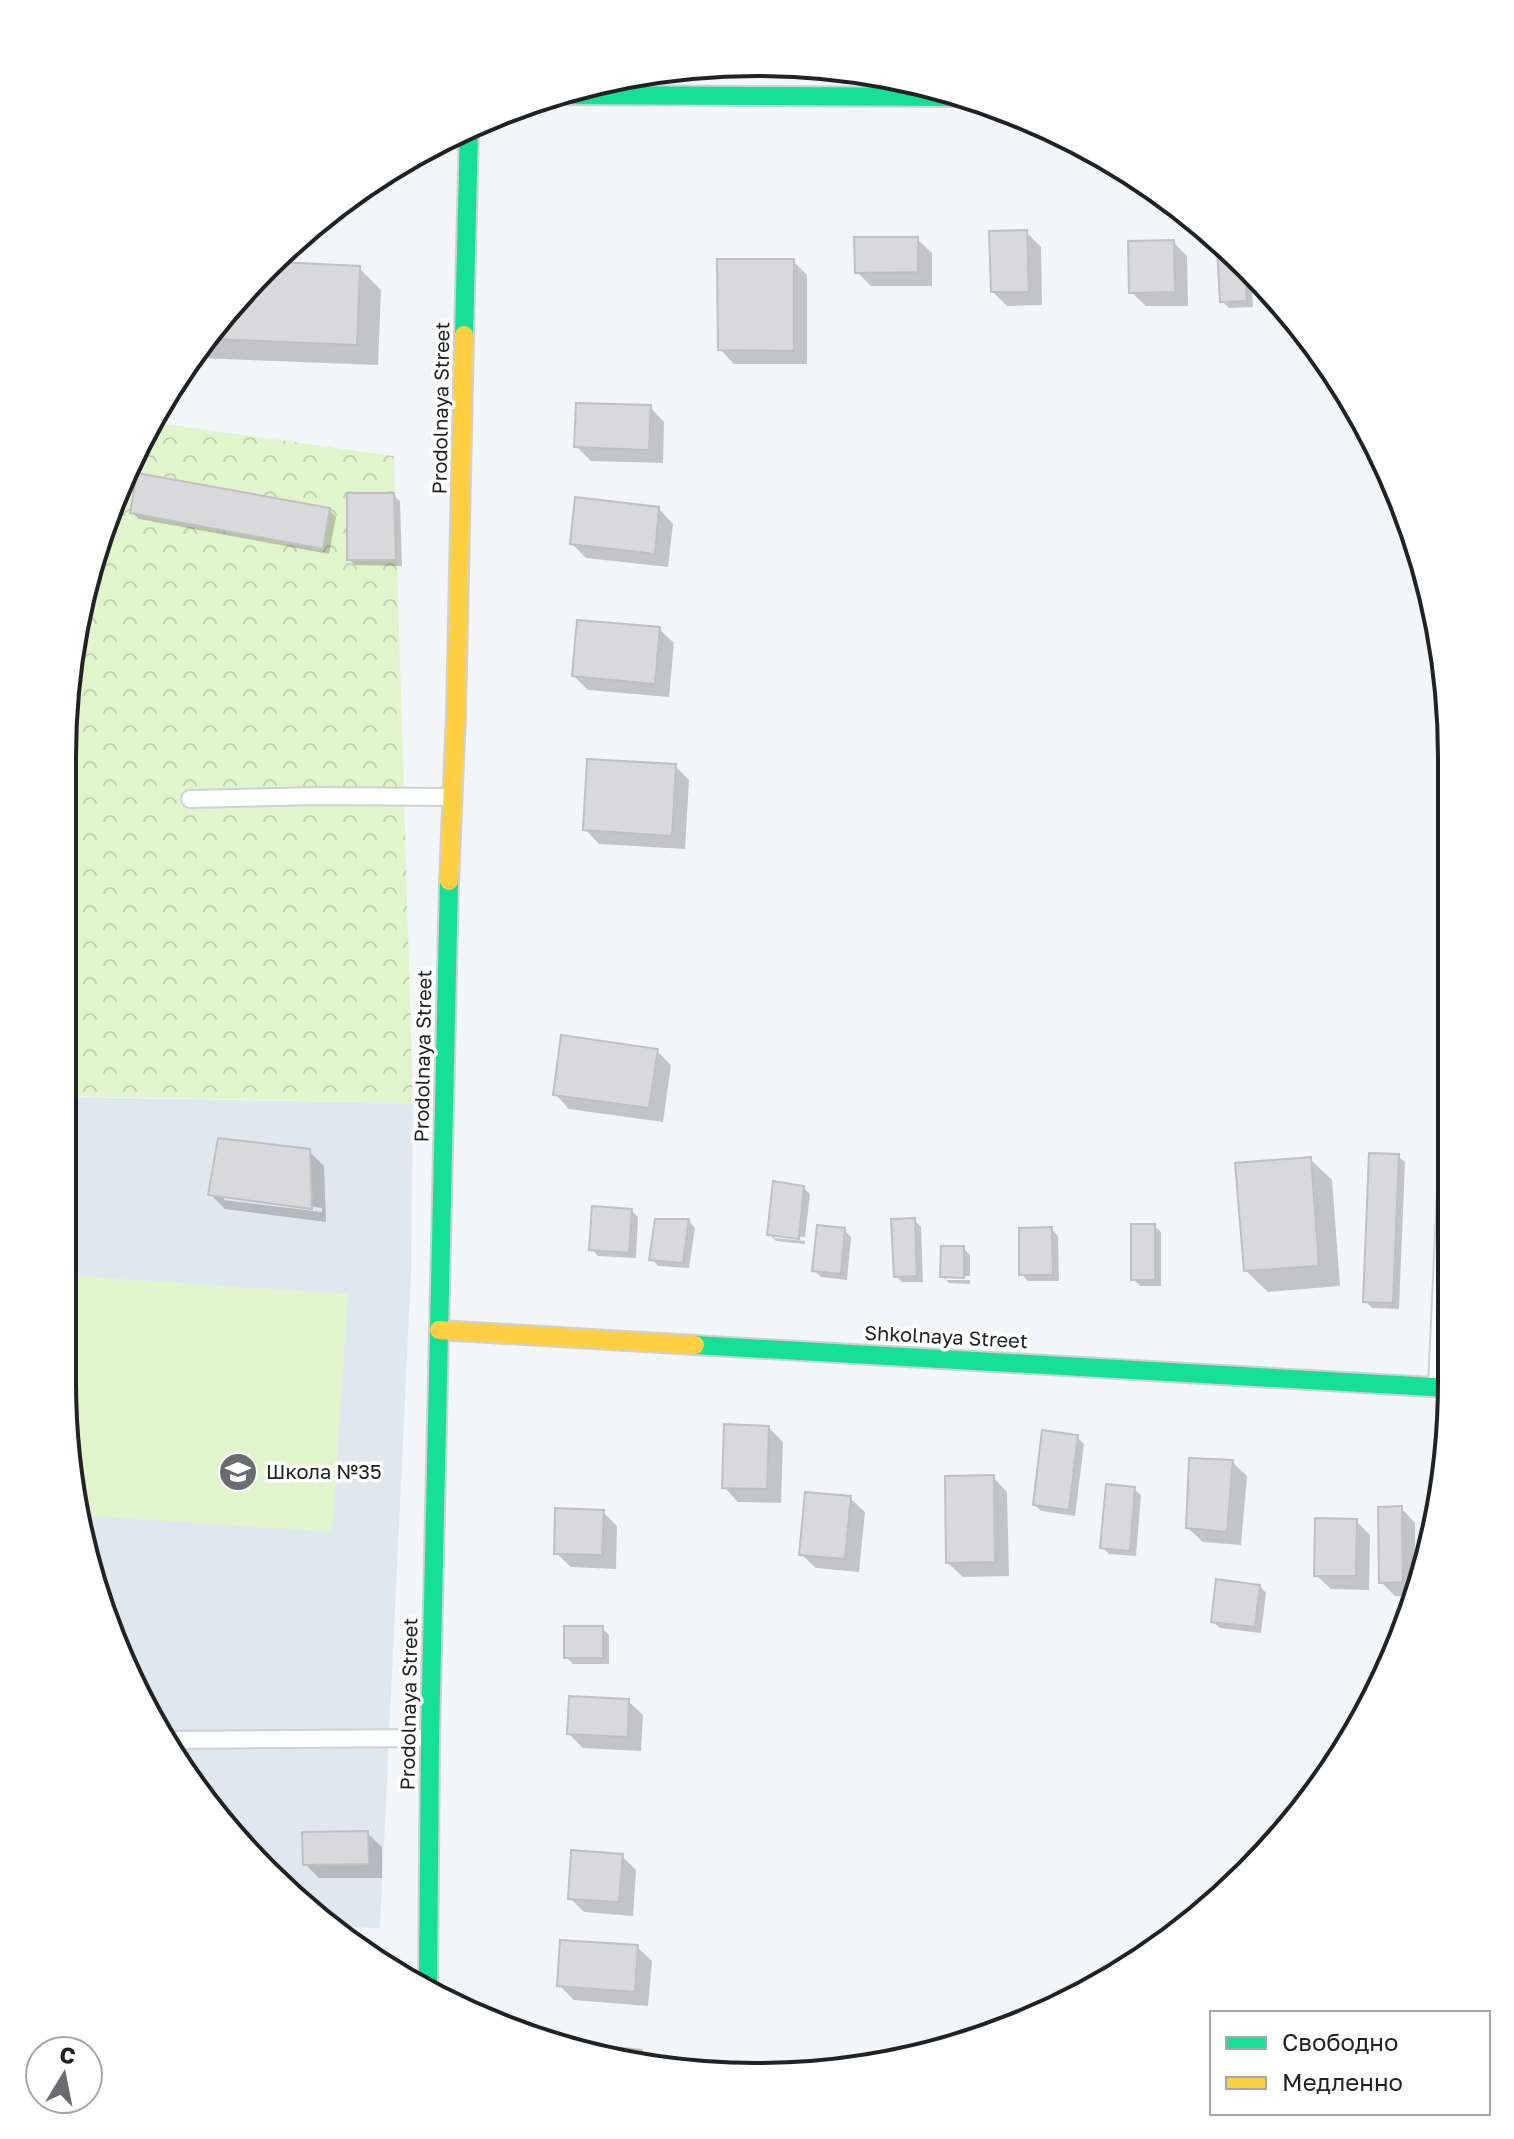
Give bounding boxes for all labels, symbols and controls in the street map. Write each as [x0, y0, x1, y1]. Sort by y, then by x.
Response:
street label: Prodolnaya Street [426, 321, 454, 495]
street label: Prodolnaya Street [408, 969, 436, 1143]
street label: Shkolnaya Street [864, 1320, 1028, 1352]
school or university icon: Школа №35 [217, 1451, 259, 1493]
place label: Школа №35 [266, 1459, 382, 1483]
street label: Prodolnaya Street [394, 1617, 422, 1791]
legend [1210, 2011, 1490, 2115]
text: Свободно [1282, 2027, 1398, 2056]
north arrow [24, 2035, 104, 2115]
text: С [58, 2040, 78, 2069]
text: Медленно [1282, 2067, 1403, 2096]

